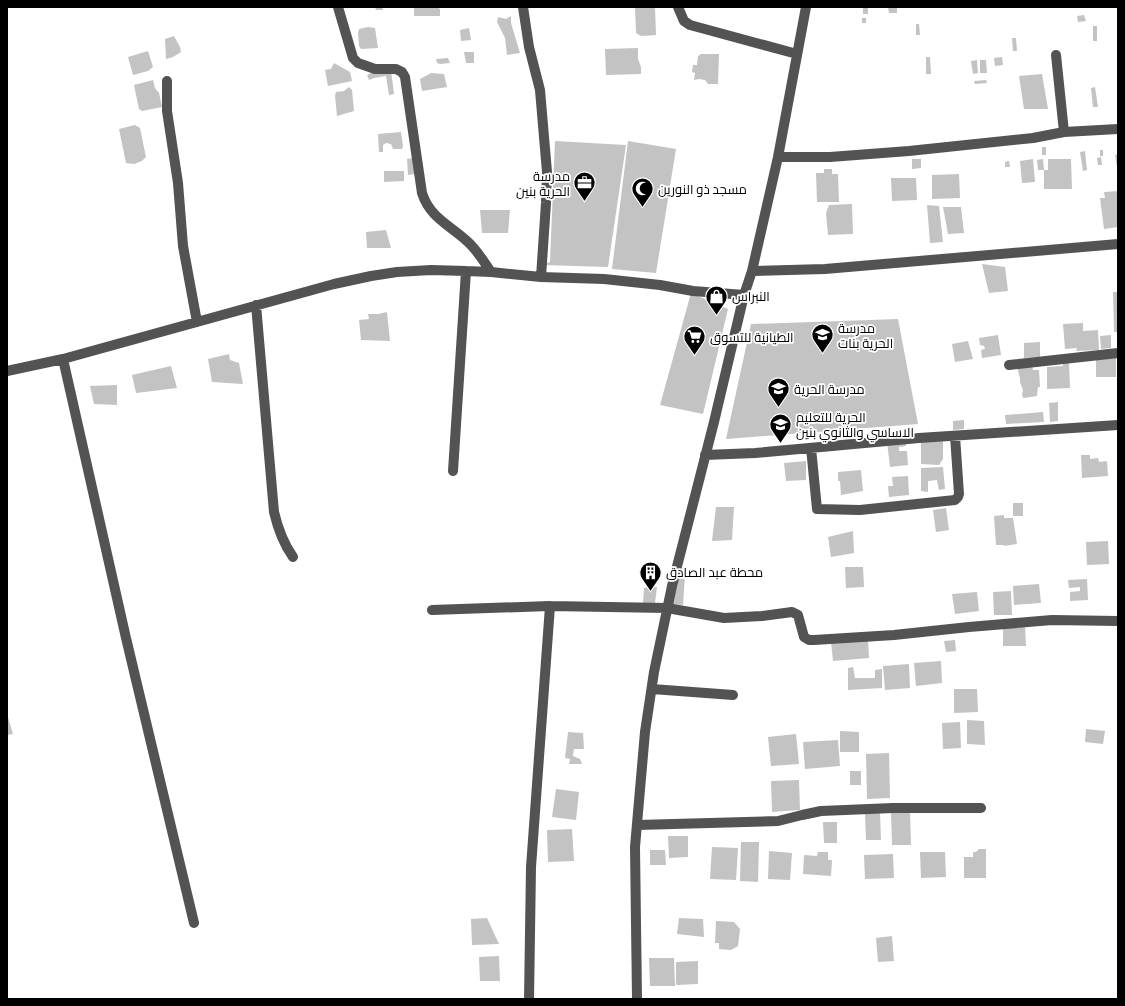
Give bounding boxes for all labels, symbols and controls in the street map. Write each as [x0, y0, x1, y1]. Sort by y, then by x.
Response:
place label: مدرسة الحرية بنين [516, 168, 570, 199]
office icon: مدرسة الحرية بنين [572, 170, 598, 203]
mosque icon: مسجد ذو النورين [630, 176, 656, 209]
place label: مسجد ذو النورين [658, 181, 747, 197]
shop icon: النبراس [704, 283, 730, 316]
place label: النبراس [732, 288, 770, 304]
place label: مدرسة الحرية بنات [838, 320, 893, 351]
school or university icon: مدرسة الحرية بنات [810, 322, 836, 355]
supermarket icon: الطيانية للتسوق [682, 324, 708, 357]
place label: الطيانية للتسوق [710, 329, 793, 345]
school or university icon: مدرسة الحرية [766, 376, 792, 409]
place label: مدرسة الحرية [794, 381, 865, 397]
place label: الحرية للتعليم الاساسي والثانوي بنين [796, 409, 914, 443]
school or university icon: الحرية للتعليم الاساسي والثانوي بنين [767, 411, 793, 444]
building icon: محطة عبد الصادق [637, 559, 663, 592]
place label: محطة عبد الصادق [666, 564, 763, 580]

